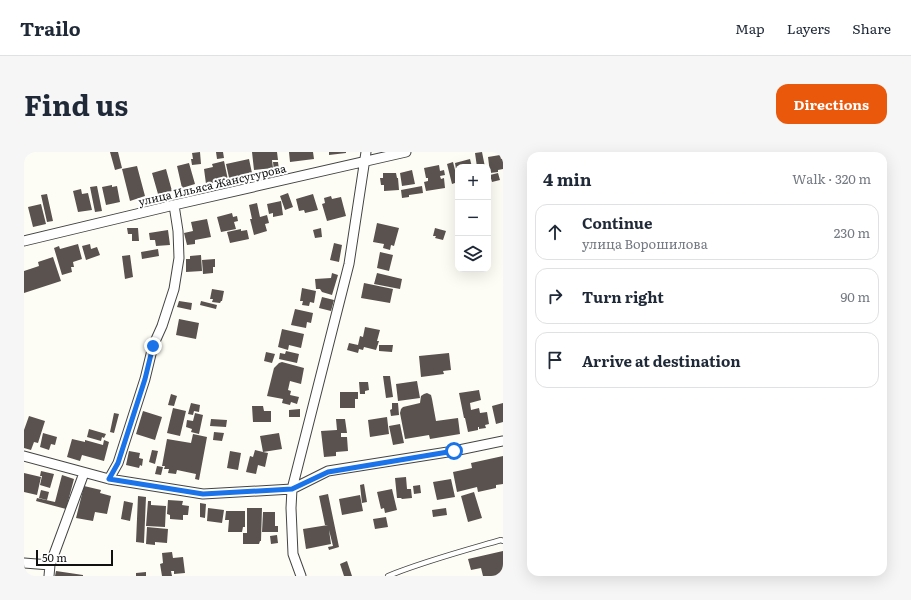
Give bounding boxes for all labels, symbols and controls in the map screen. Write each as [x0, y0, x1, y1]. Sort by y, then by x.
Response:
text: Trailo [20, 14, 81, 42]
text: Map [735, 18, 765, 38]
text: Layers [787, 18, 830, 38]
text: Share [852, 18, 891, 38]
text: Find us [24, 83, 128, 125]
button: Directions [776, 84, 887, 124]
street label: улица Ильяса Жансугурова [136, 159, 288, 209]
map controls [455, 164, 491, 272]
button: + [455, 164, 491, 200]
text: 4 min [543, 166, 592, 191]
text: Walk · 320 m [792, 169, 871, 188]
button: − [455, 200, 491, 236]
text: Continue [582, 211, 652, 234]
icon: ahead [544, 221, 566, 243]
text: 230 m [834, 223, 870, 242]
text: улица Ворошилова [582, 234, 708, 253]
button: layers [455, 236, 491, 272]
icon: right [544, 285, 566, 307]
text: Turn right [582, 285, 664, 308]
text: 90 m [840, 287, 870, 306]
route end [144, 337, 162, 355]
icon: arrive [544, 349, 566, 371]
text: Arrive at destination [582, 349, 741, 372]
route start [445, 442, 463, 460]
scale bar [36, 548, 113, 567]
text: 50 m [42, 549, 67, 565]

